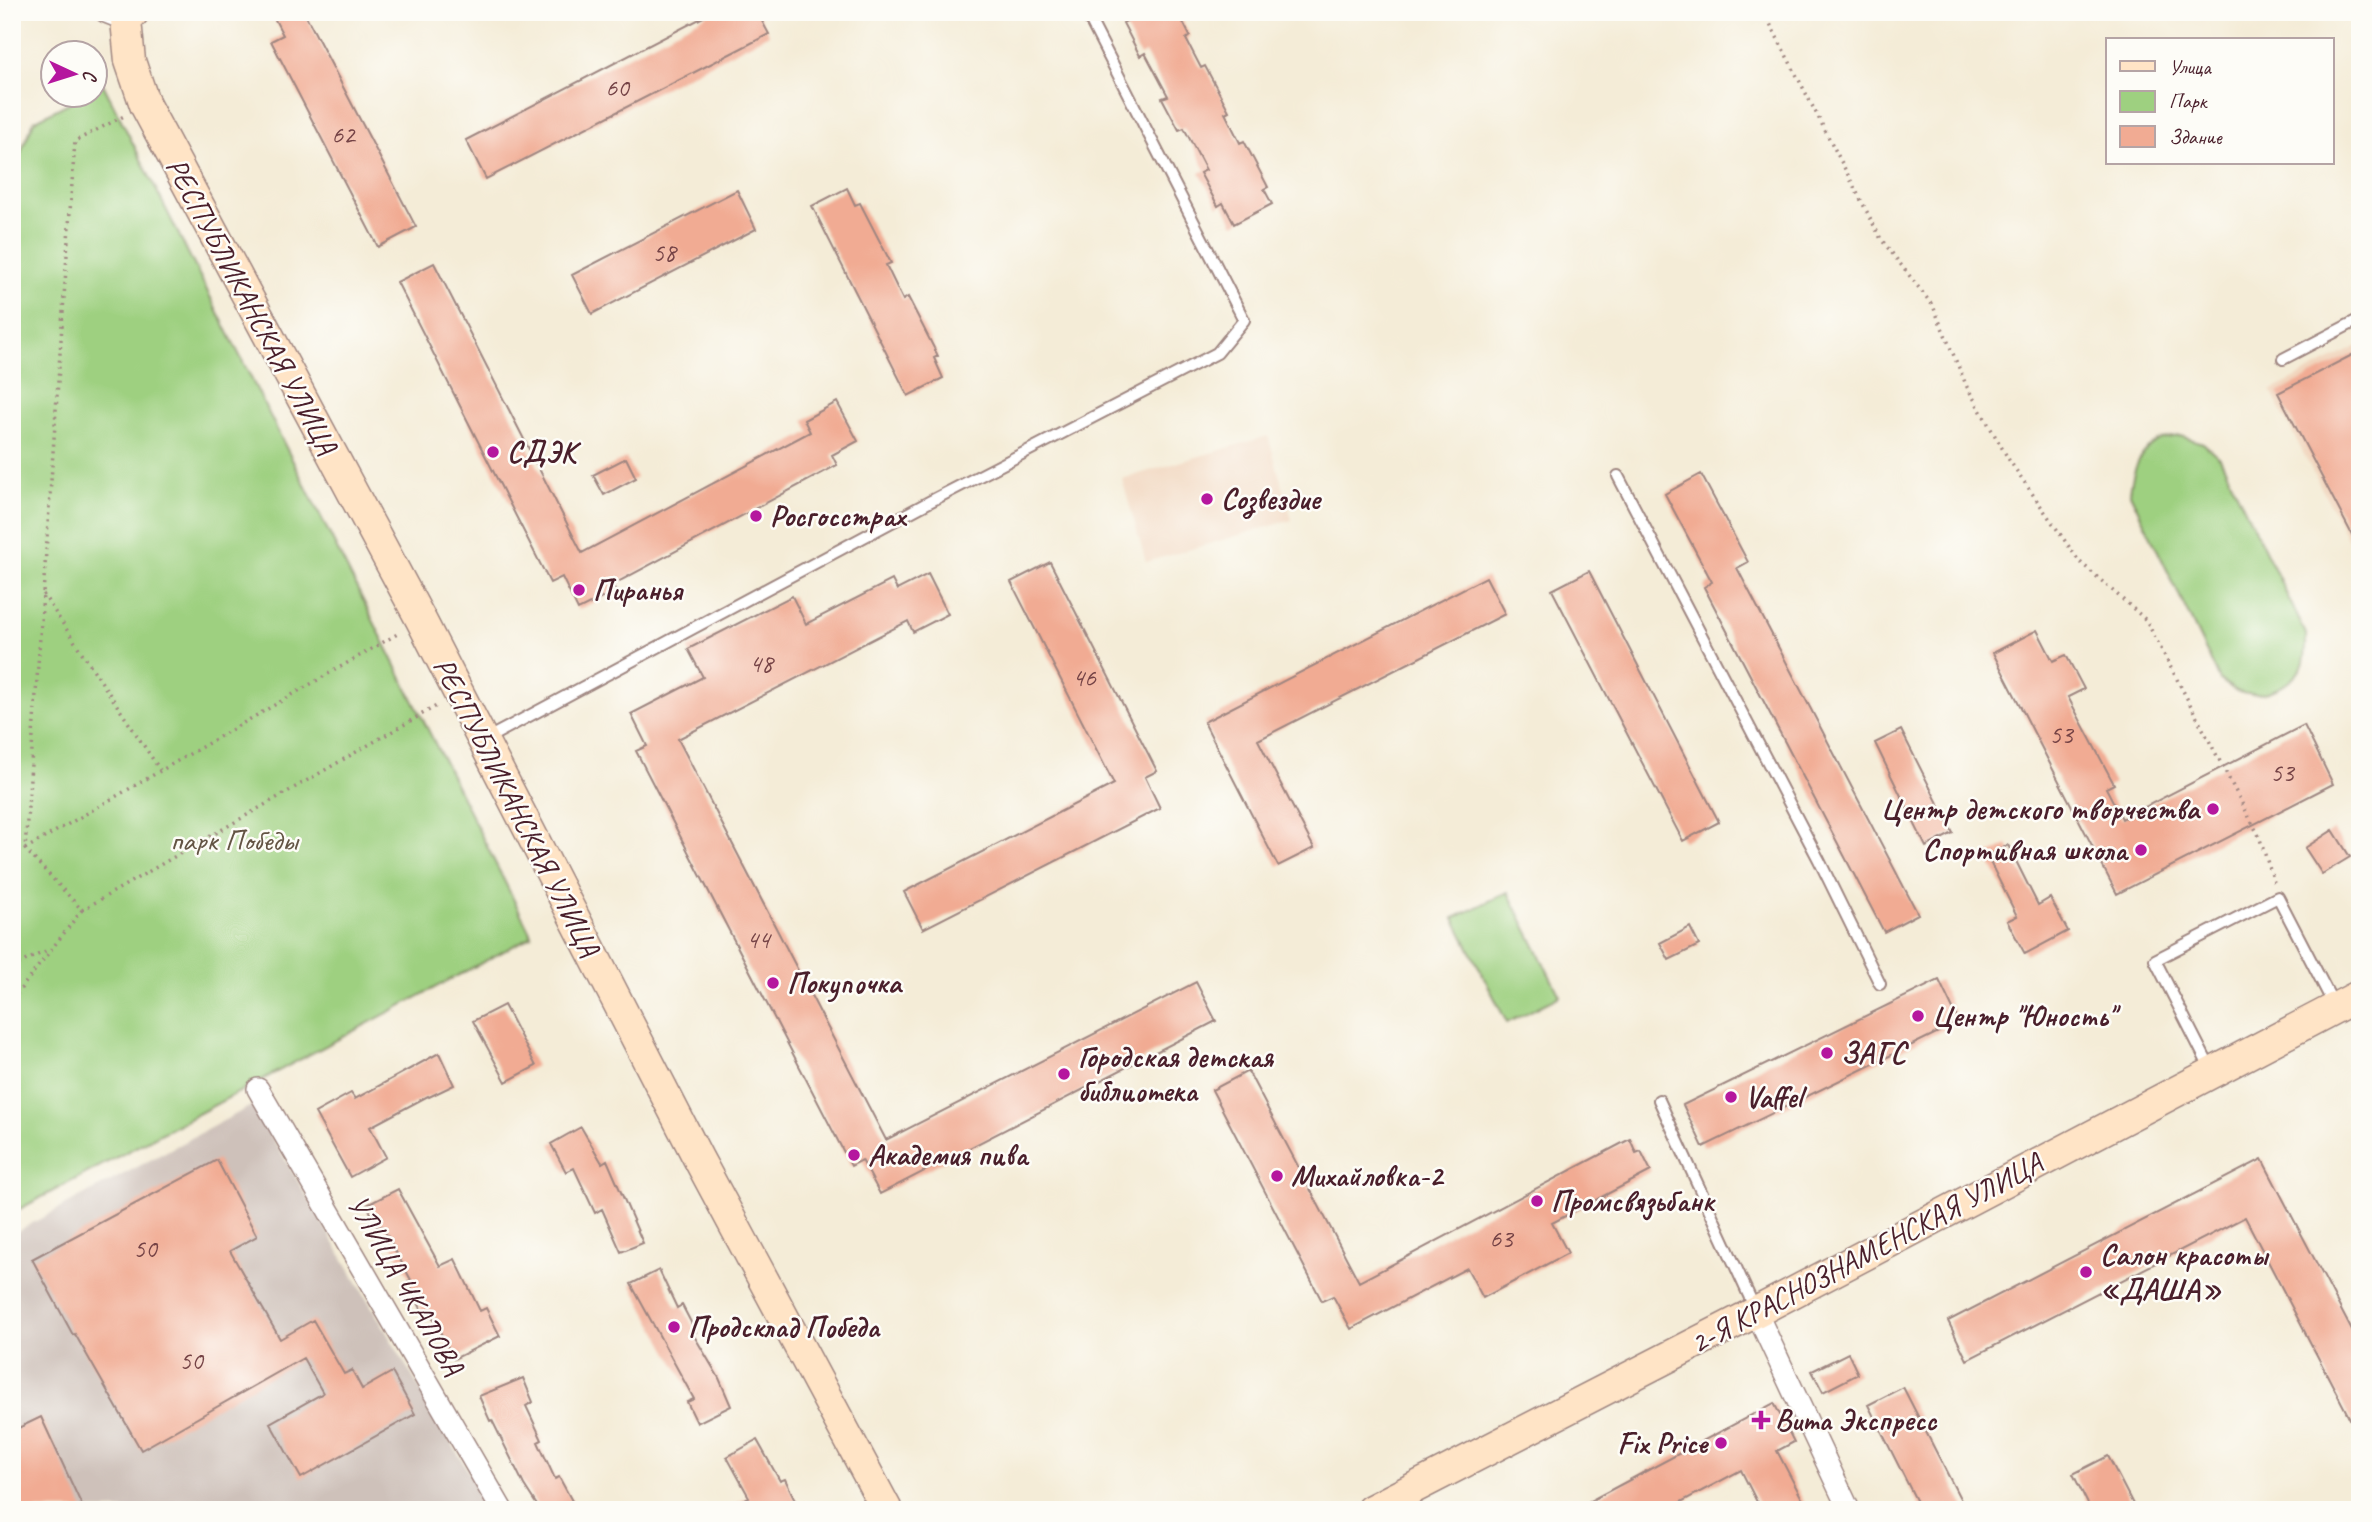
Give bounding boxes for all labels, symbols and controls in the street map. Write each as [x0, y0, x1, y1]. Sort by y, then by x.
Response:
north arrow [38, 38, 108, 108]
legend [2106, 38, 2334, 164]
text: Улица [2169, 54, 2212, 80]
text: С [77, 70, 102, 83]
house number: 60 [605, 71, 631, 104]
text: Парк [2169, 88, 2209, 114]
house number: 62 [331, 118, 357, 151]
text: Здание [2169, 124, 2223, 150]
street label: РЕСПУБЛИКАНСКАЯ УЛИЦА [158, 151, 347, 462]
house number: 58 [652, 236, 678, 269]
place label: СДЭК [507, 433, 582, 471]
marker: СДЭК [485, 444, 501, 460]
place label: Созвездие [1221, 480, 1322, 519]
marker: Созвездие [1199, 491, 1215, 507]
place label: Росгосстрах [770, 497, 908, 535]
marker: Росгосстрах [748, 508, 764, 524]
place label: Пиранья [593, 571, 684, 609]
marker: Пиранья [571, 582, 587, 598]
house number: 48 [749, 647, 775, 680]
street label: РЕСПУБЛИКАНСКАЯ УЛИЦА [425, 651, 609, 964]
house number: 46 [1072, 661, 1097, 694]
house number: 53 [2049, 718, 2075, 751]
house number: 53 [2270, 756, 2296, 789]
place label: Центр детского творчества [1881, 790, 2202, 828]
marker: Центр детского творчества [2205, 801, 2221, 817]
park label: парк Победы [170, 821, 300, 859]
place label: Спортивная школа [1923, 831, 2130, 869]
marker: Спортивная школа [2133, 842, 2149, 858]
house number: 44 [746, 923, 772, 956]
place label: Покупочка [787, 964, 903, 1003]
marker: Покупочка [765, 975, 781, 991]
place label: Центр "Юность" [1932, 997, 2122, 1035]
marker: Центр "Юность" [1910, 1008, 1926, 1024]
place label: ЗАГС [1841, 1034, 1909, 1072]
place label: Городская детская библиотека [1078, 1038, 1275, 1110]
marker: ЗАГС [1819, 1045, 1835, 1061]
marker: Городская детская библиотека [1056, 1066, 1072, 1082]
place label: Vaffel [1745, 1078, 1808, 1116]
marker: Vaffel [1723, 1089, 1739, 1105]
place label: Академия пива [868, 1136, 1030, 1174]
street label: 2-Я КРАСНОЗНАМЕНСКАЯ УЛИЦА [1683, 1143, 2050, 1362]
marker: Академия пива [846, 1147, 862, 1163]
place label: Михайловка-2 [1291, 1157, 1445, 1195]
marker: Михайловка-2 [1269, 1168, 1285, 1184]
place label: Промсвязьбанк [1551, 1182, 1716, 1221]
street label: УЛИЦА ЧКАЛОВА [339, 1188, 473, 1383]
marker: Промсвязьбанк [1529, 1193, 1545, 1209]
house number: 63 [1489, 1222, 1515, 1255]
house number: 50 [133, 1232, 159, 1265]
place label: Салон красоты «ДАША» [2100, 1236, 2270, 1308]
marker: Салон красоты «ДАША» [2078, 1264, 2094, 1280]
place label: Продсклад Победа [688, 1308, 881, 1346]
marker: Продсклад Победа [666, 1319, 682, 1335]
house number: 50 [179, 1344, 205, 1377]
place label: Вита Экспресс [1775, 1401, 1938, 1439]
marker: Вита Экспресс [1753, 1412, 1769, 1428]
place label: Fix Price [1618, 1424, 1709, 1462]
marker: Fix Price [1713, 1435, 1729, 1451]

